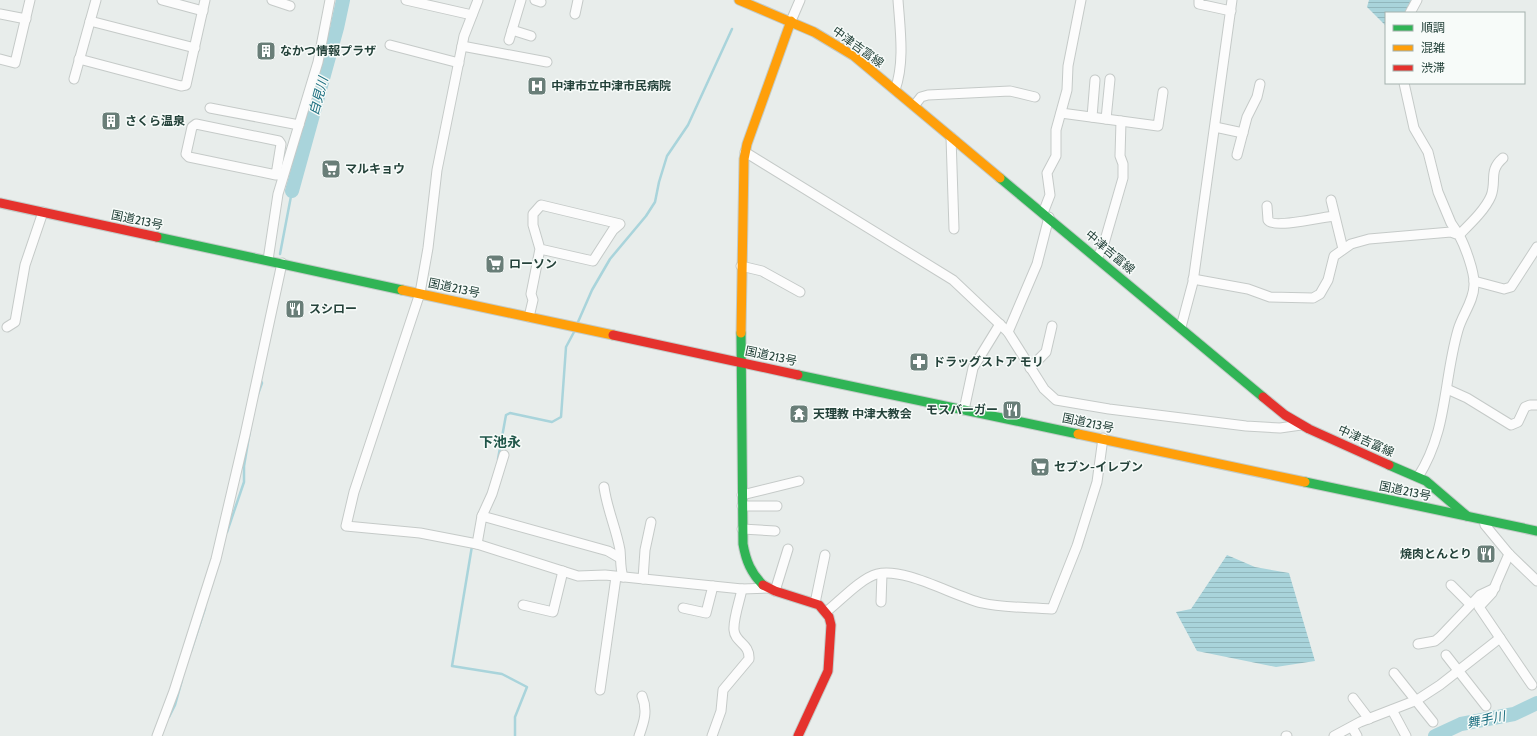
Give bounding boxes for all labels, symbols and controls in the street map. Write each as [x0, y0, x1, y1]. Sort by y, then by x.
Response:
legend [1385, 12, 1525, 84]
text: 順調 [1421, 20, 1445, 35]
street label: 中津吉富線 [830, 23, 887, 70]
building icon: なかつ情報プラザ [255, 40, 277, 62]
text: 混雑 [1421, 40, 1445, 55]
place label: なかつ情報プラザ [280, 43, 376, 58]
text: 渋滞 [1421, 60, 1445, 75]
water label: 自見川 [305, 73, 331, 117]
hospital icon: 中津市立中津市民病院 [526, 75, 548, 97]
place label: 中津市立中津市民病院 [551, 78, 671, 93]
building icon: さくら温泉 [100, 110, 122, 132]
place label: さくら温泉 [125, 113, 185, 128]
supermarket icon: マルキョウ [320, 158, 342, 180]
place label: マルキョウ [345, 161, 405, 176]
street label: 国道213号 [110, 207, 164, 232]
street label: 中津吉富線 [1083, 227, 1138, 277]
supermarket icon: ローソン [484, 253, 506, 275]
place label: ローソン [509, 256, 557, 271]
street label: 国道213号 [427, 275, 481, 300]
restaurant icon: スシロー [284, 298, 306, 320]
place label: スシロー [309, 301, 357, 316]
street label: 国道213号 [744, 343, 798, 368]
pharmacy icon: ドラッグストア モリ [908, 351, 930, 373]
place label: ドラッグストア モリ [933, 354, 1044, 369]
restaurant icon: モスバーガー [1001, 399, 1023, 421]
place label: モスバーガー [926, 402, 998, 417]
temple icon: 天理教 中津大教会 [788, 403, 810, 425]
place label: 天理教 中津大教会 [813, 406, 912, 421]
street label: 国道213号 [1061, 410, 1115, 435]
street label: 中津吉富線 [1336, 421, 1397, 460]
district label: 下池永 [479, 433, 521, 451]
supermarket icon: セブン-イレブン [1029, 456, 1051, 478]
place label: セブン-イレブン [1054, 459, 1143, 474]
street label: 国道213号 [1378, 478, 1432, 503]
restaurant icon: 焼肉とんとり [1475, 543, 1497, 565]
place label: 焼肉とんとり [1400, 546, 1472, 561]
water label: 舞手川 [1465, 707, 1509, 731]

